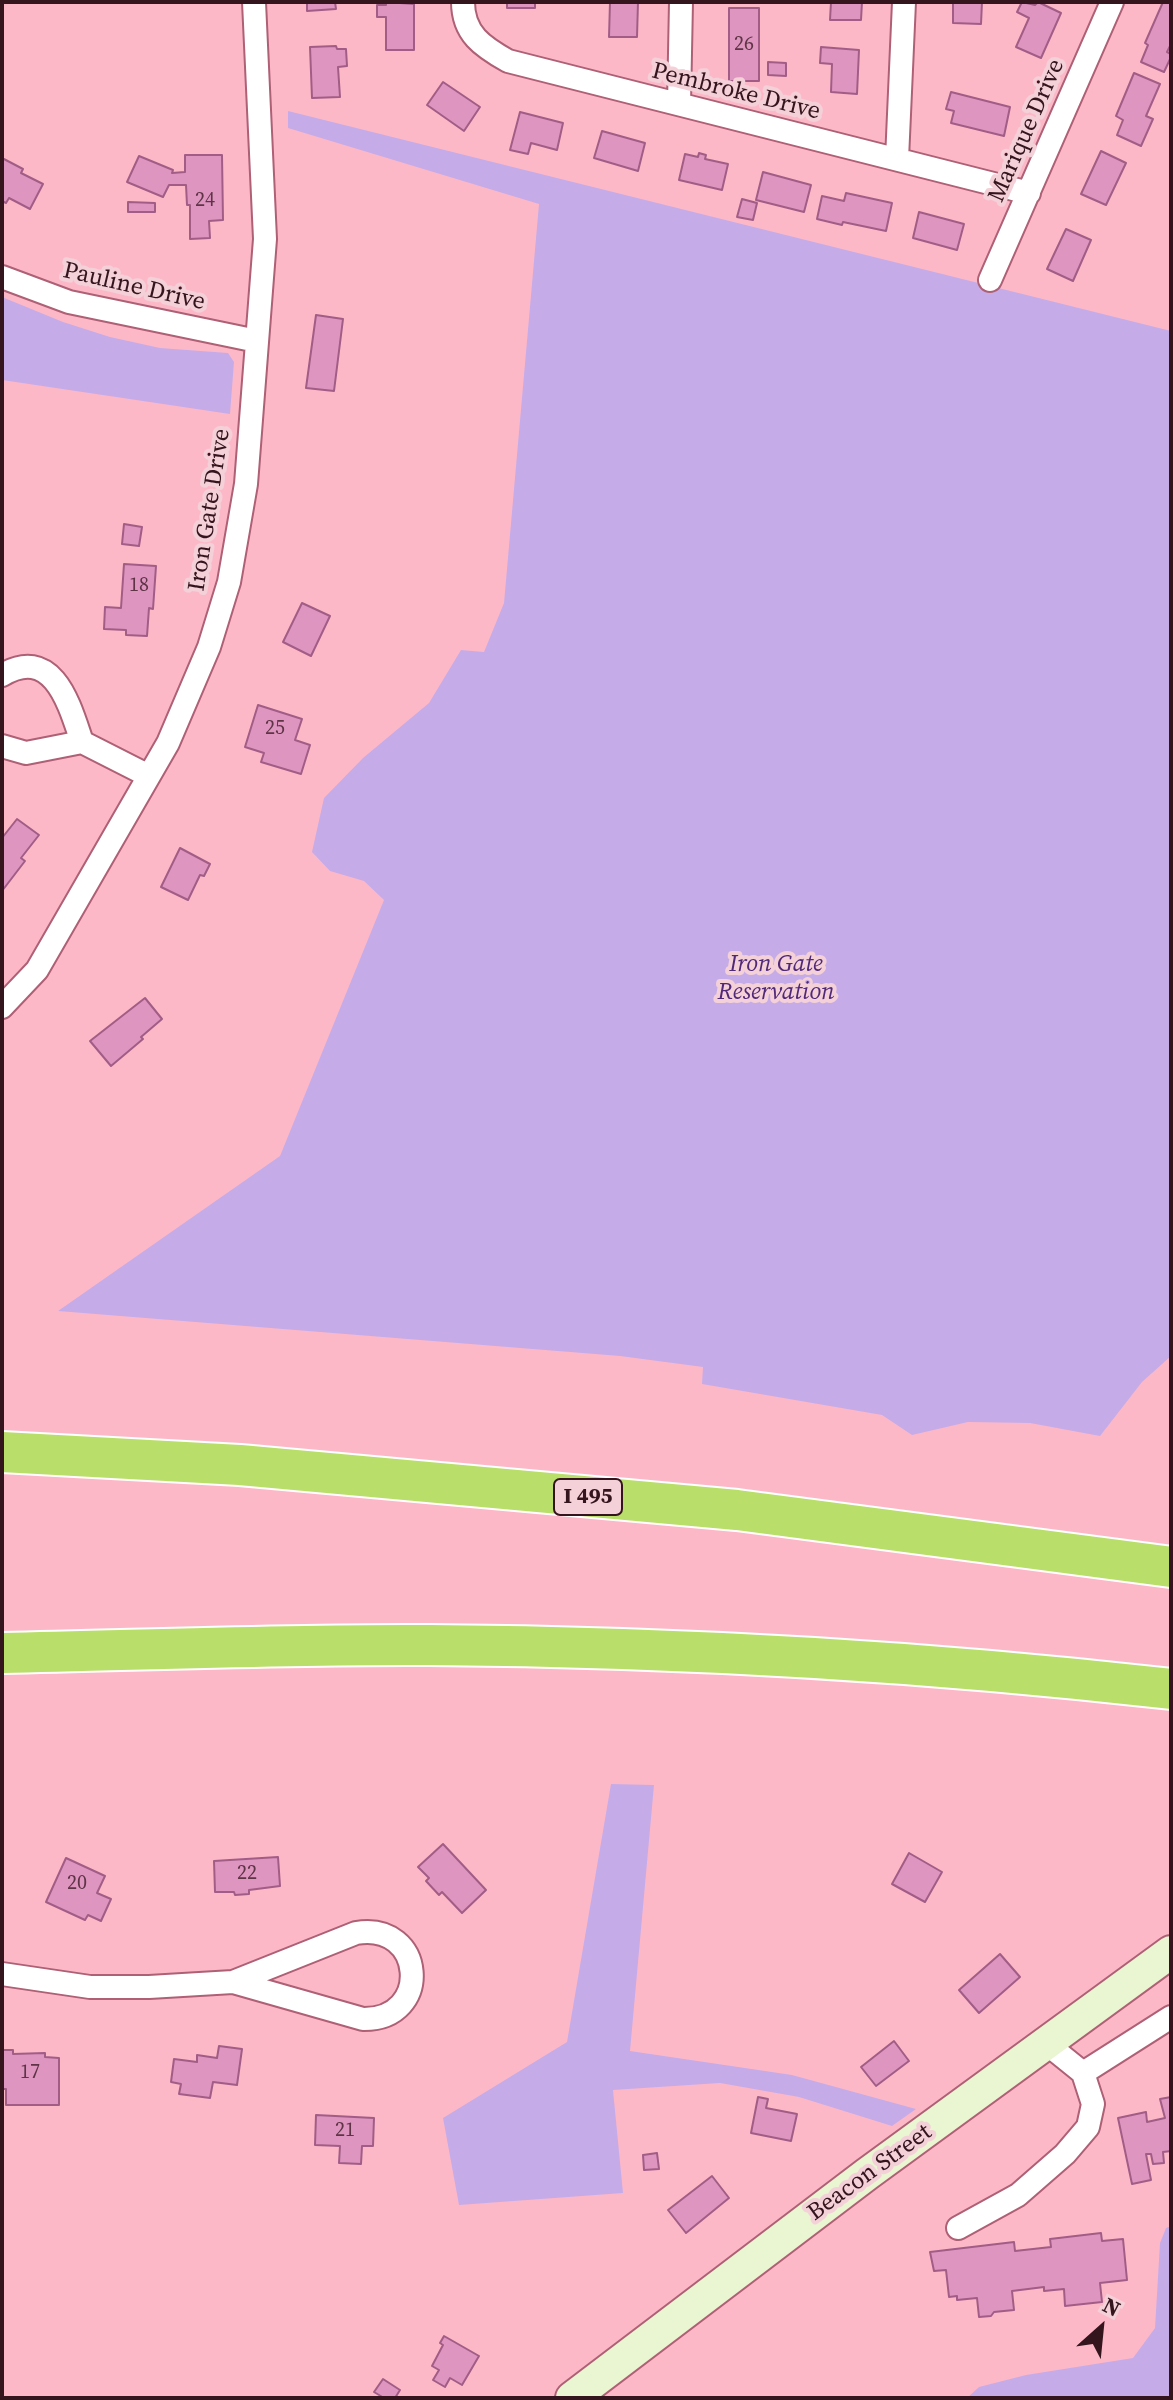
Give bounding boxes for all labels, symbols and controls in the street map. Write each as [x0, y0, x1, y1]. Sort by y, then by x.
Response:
house number: 26 [734, 33, 754, 57]
street label: Marique Drive [983, 55, 1071, 207]
street label: Pembroke Drive [649, 57, 823, 127]
house number: 24 [195, 189, 215, 213]
street label: Pauline Drive [60, 257, 208, 317]
street label: Iron Gate Drive [183, 427, 237, 593]
house number: 18 [129, 574, 149, 598]
house number: 25 [265, 717, 285, 741]
park label: Iron Gate Reservation [717, 951, 835, 1007]
road number: I 495 [554, 1479, 622, 1515]
house number: 22 [237, 1862, 257, 1886]
house number: 20 [67, 1872, 87, 1896]
house number: 17 [20, 2061, 40, 2085]
street label: Beacon Street [802, 2118, 938, 2228]
house number: 21 [335, 2119, 355, 2143]
north arrow [1061, 2288, 1141, 2368]
text: N [1098, 2290, 1126, 2324]

